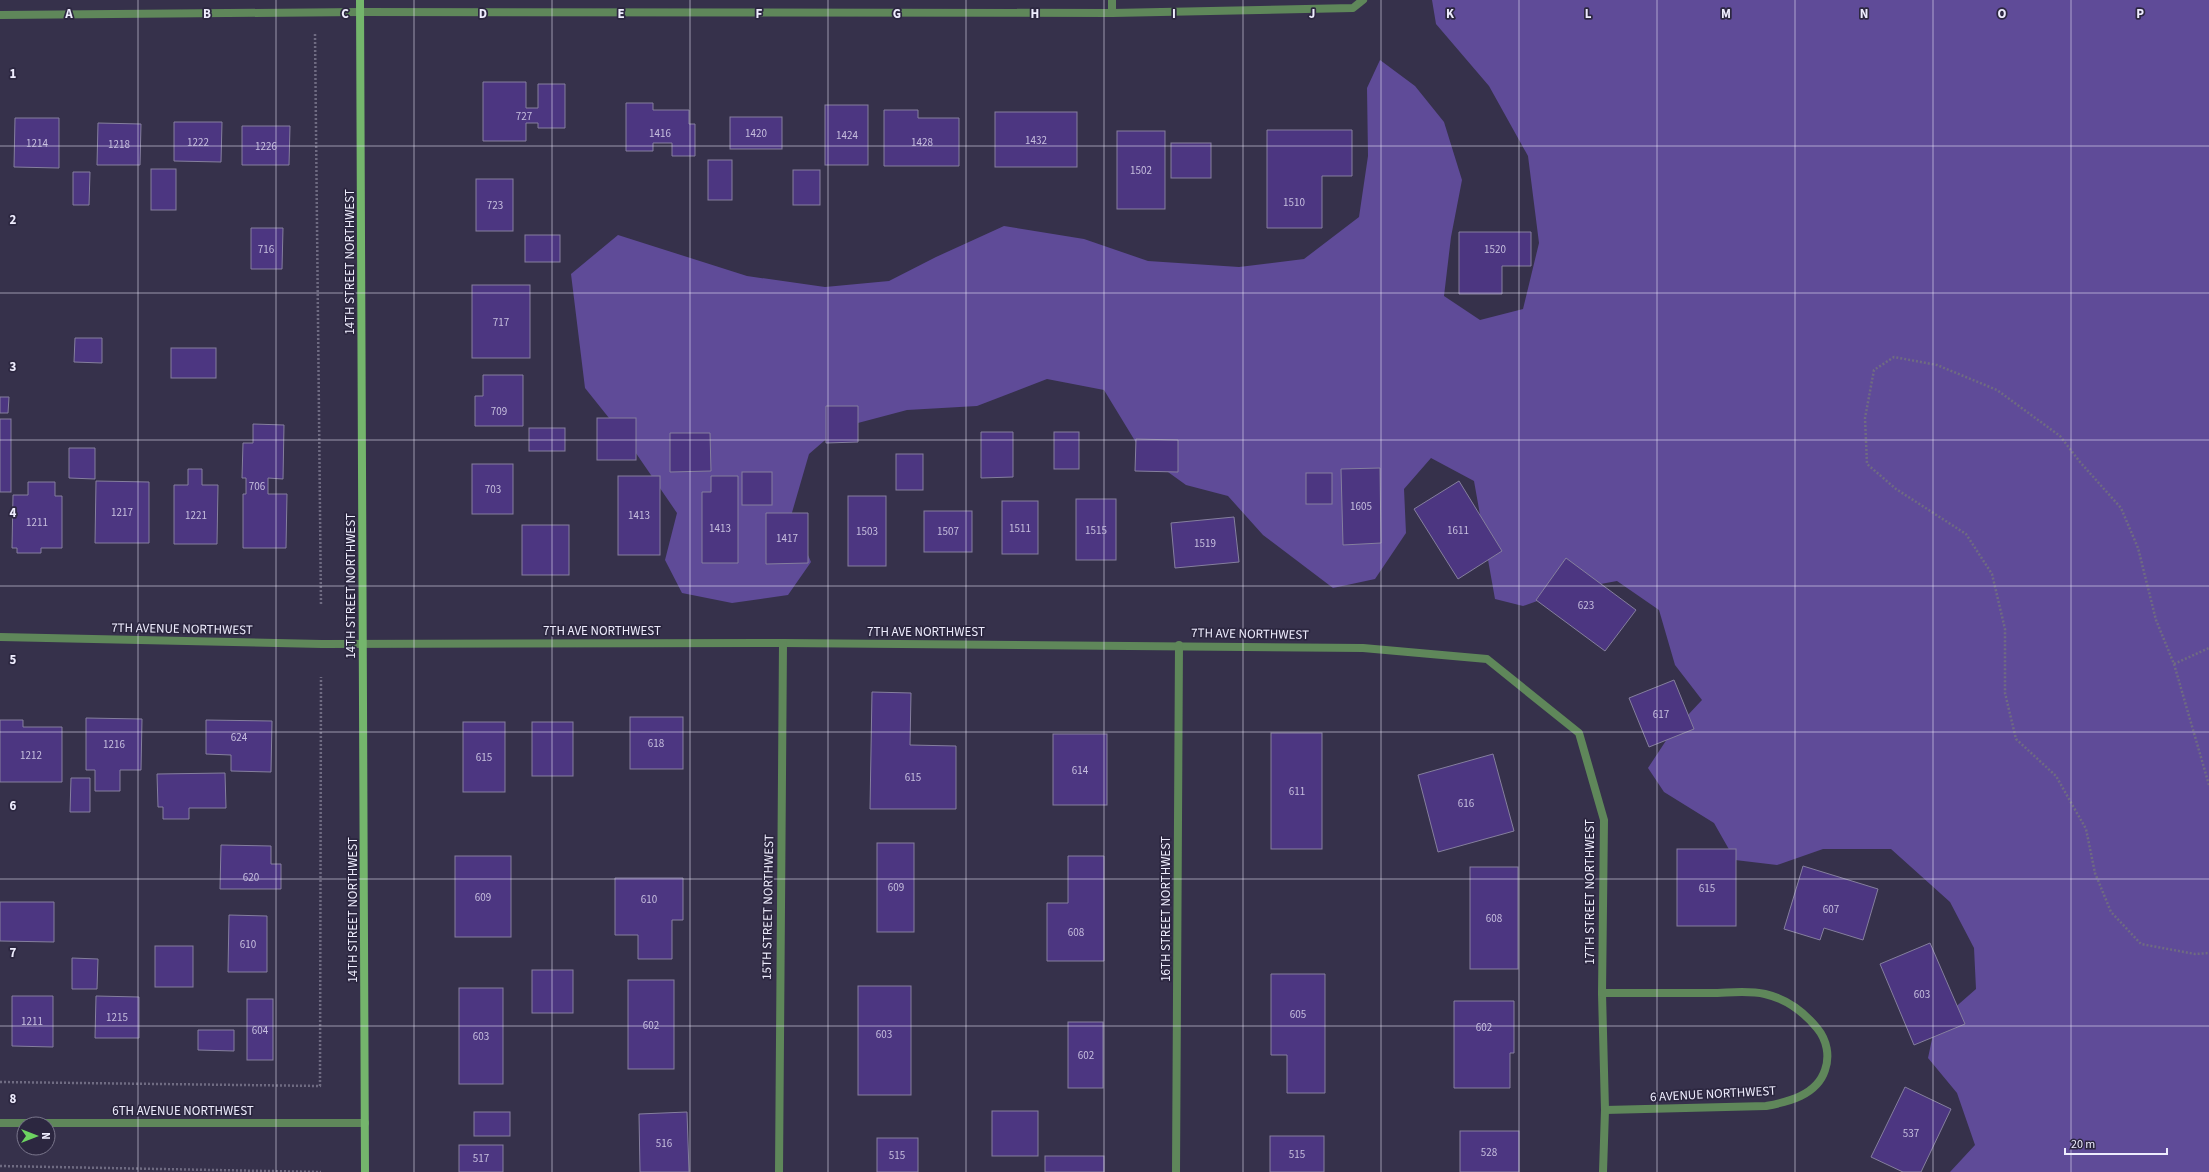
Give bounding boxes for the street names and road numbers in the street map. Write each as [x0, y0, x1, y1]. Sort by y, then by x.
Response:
street label: 14TH STREET NORTHWEST [341, 189, 359, 335]
street label: 14TH STREET NORTHWEST [342, 513, 360, 659]
street label: 7TH AVENUE NORTHWEST [111, 619, 253, 639]
street label: 7TH AVE NORTHWEST [543, 622, 661, 640]
street label: 7TH AVE NORTHWEST [867, 623, 985, 641]
street label: 7TH AVE NORTHWEST [1191, 624, 1309, 644]
street label: 17TH STREET NORTHWEST [1581, 819, 1599, 965]
street label: 15TH STREET NORTHWEST [758, 834, 778, 980]
street label: 16TH STREET NORTHWEST [1157, 836, 1175, 982]
street label: 14TH STREET NORTHWEST [344, 837, 362, 983]
street label: 6 AVENUE NORTHWEST [1650, 1082, 1776, 1106]
street label: 6TH AVENUE NORTHWEST [112, 1102, 254, 1120]

